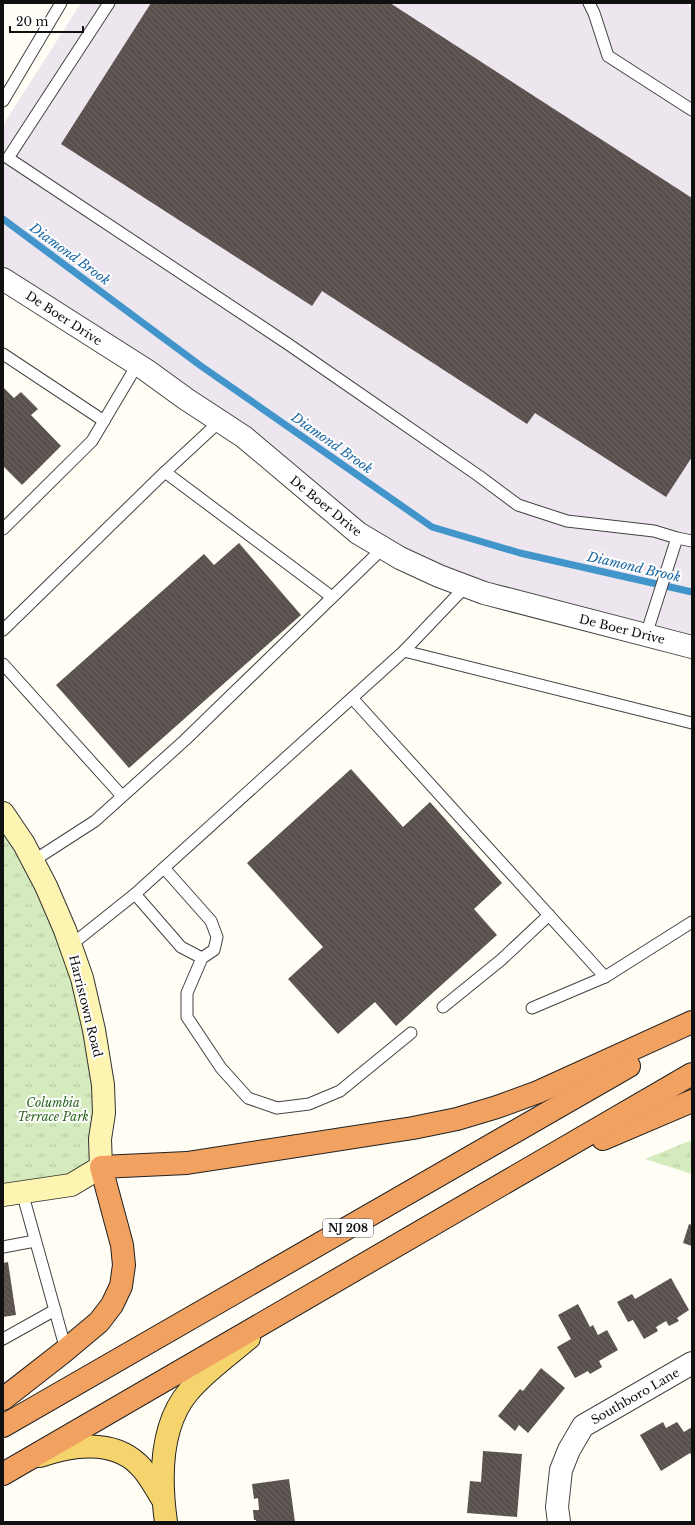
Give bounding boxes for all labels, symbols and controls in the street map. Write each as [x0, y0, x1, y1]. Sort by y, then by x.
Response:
scale bar [10, 8, 83, 34]
text: 20 m [16, 14, 48, 29]
water label: Diamond Brook [26, 219, 114, 289]
street label: De Boer Drive [23, 288, 105, 348]
water label: Diamond Brook [287, 408, 376, 478]
street label: De Boer Drive [287, 472, 365, 540]
water label: Diamond Brook [585, 548, 683, 586]
street label: De Boer Drive [577, 611, 667, 647]
street label: Harristown Road [66, 953, 106, 1059]
park label: Columbia Terrace Park [17, 1095, 89, 1124]
road number: NJ 208 [323, 1219, 373, 1237]
street label: Southboro Lane [588, 1365, 682, 1427]

